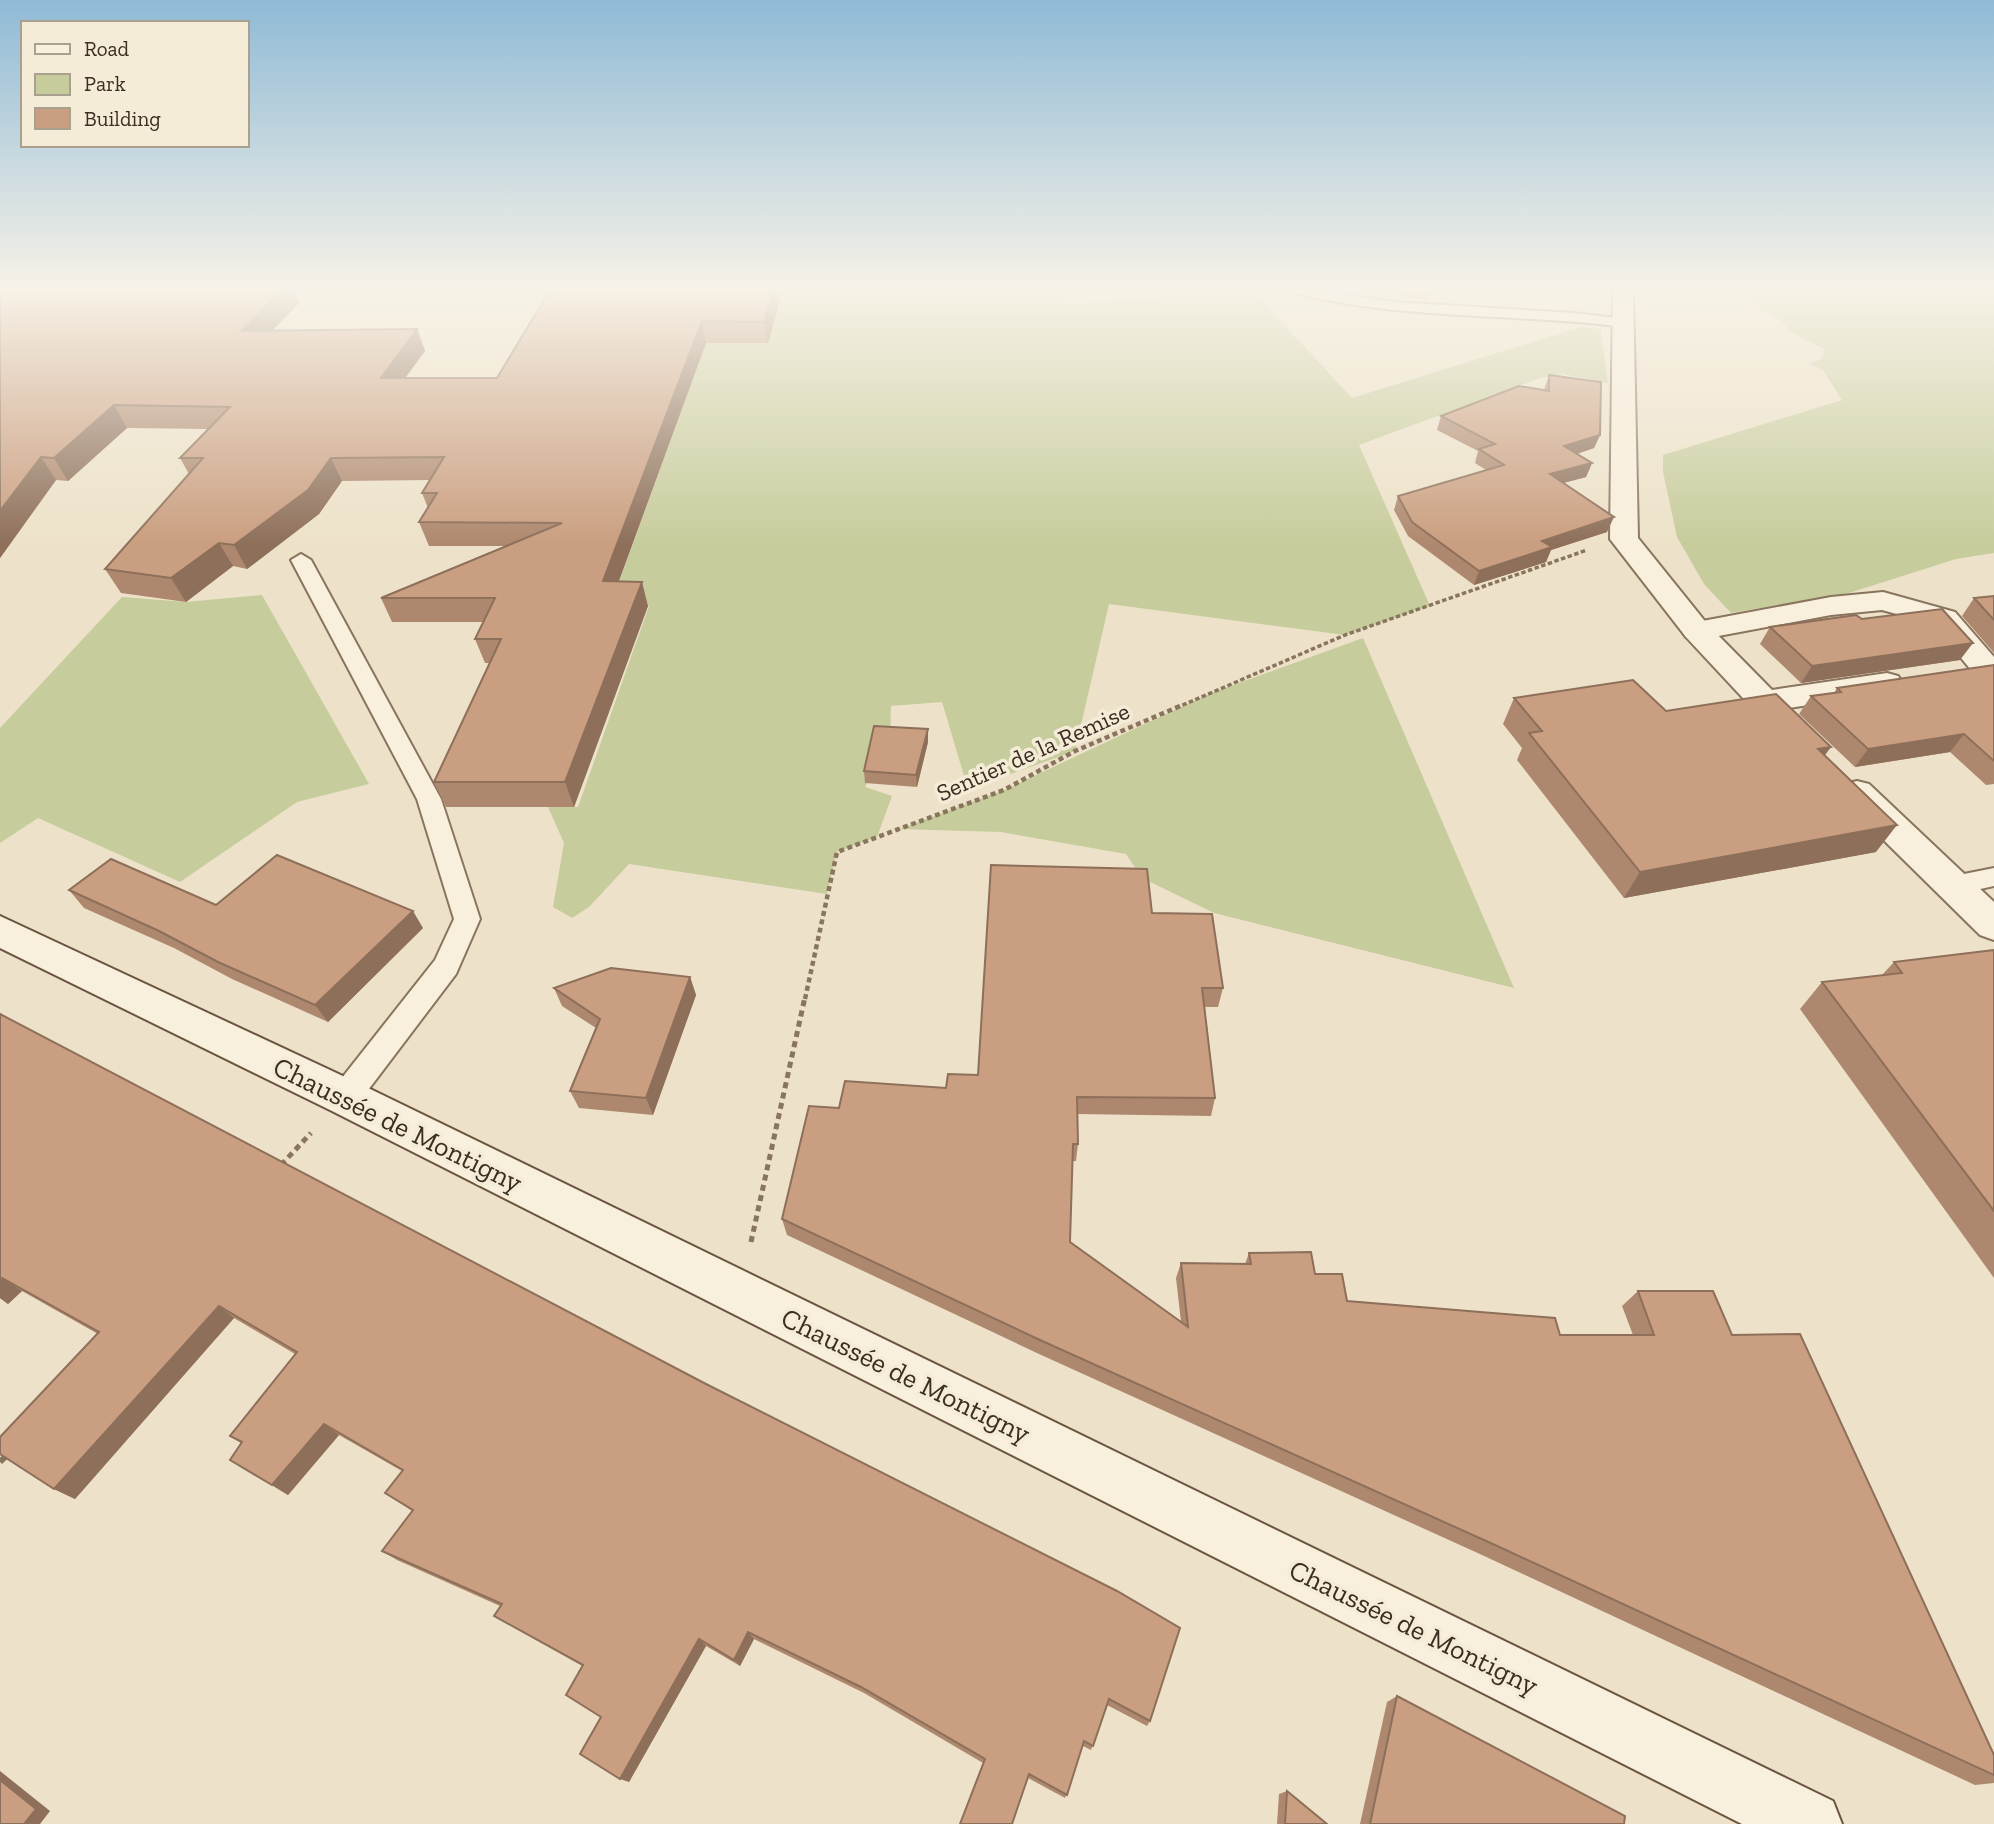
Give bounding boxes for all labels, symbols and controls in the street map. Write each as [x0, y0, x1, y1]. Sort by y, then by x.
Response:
legend [21, 21, 248, 147]
text: Road [84, 36, 130, 61]
text: Park [84, 71, 126, 96]
text: Building [84, 106, 161, 131]
street label: Sentier de la Remise [932, 696, 1134, 807]
street label: Chaussée de Montigny [268, 1050, 528, 1199]
street label: Chaussée de Montigny [776, 1301, 1036, 1450]
street label: Chaussée de Montigny [1284, 1553, 1544, 1702]

